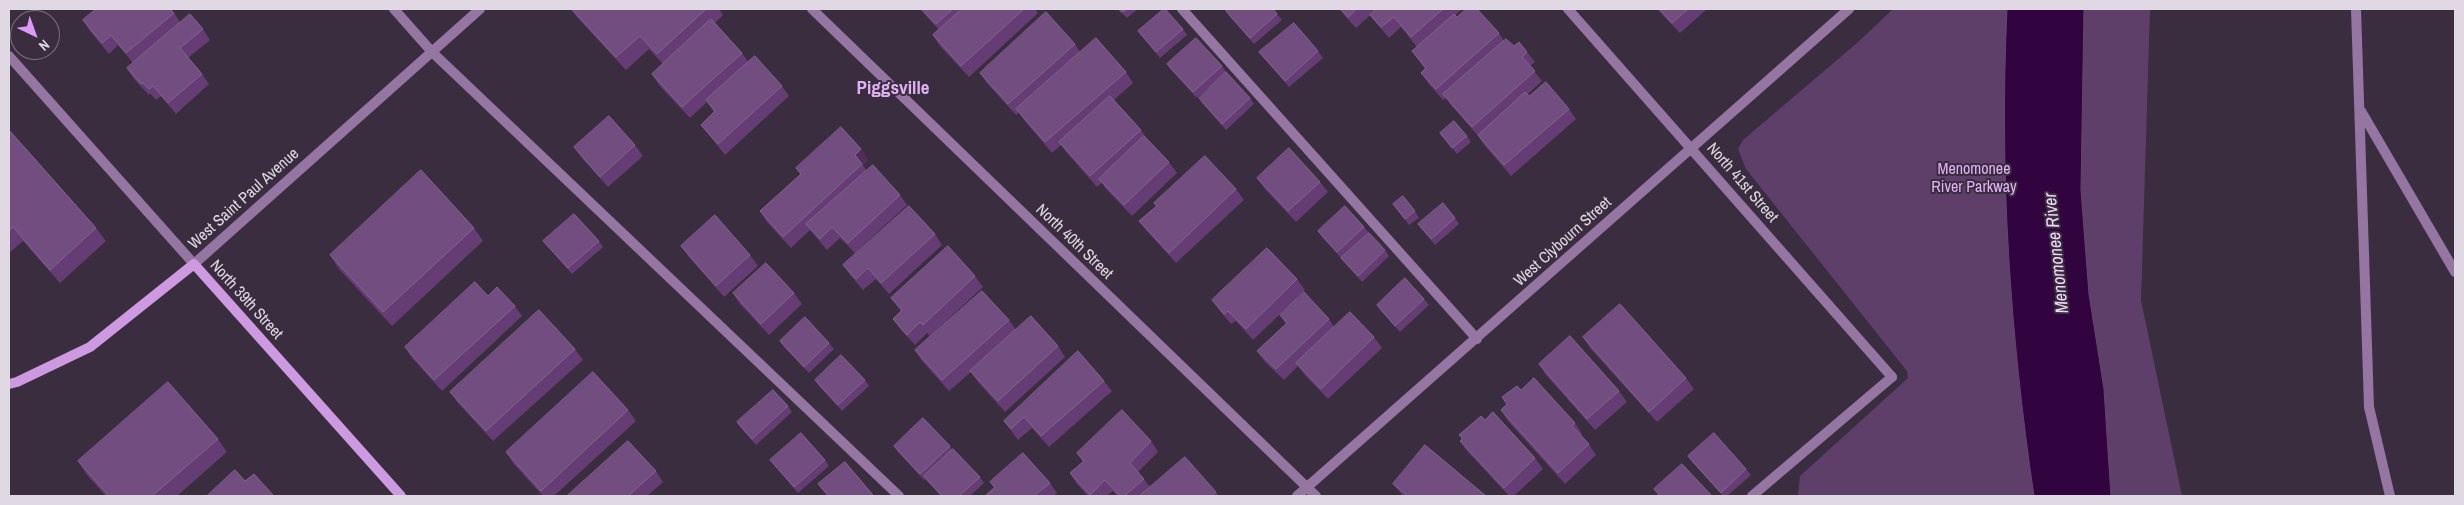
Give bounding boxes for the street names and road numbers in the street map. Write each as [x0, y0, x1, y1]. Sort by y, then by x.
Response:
street label: North 41st Street [1702, 139, 1782, 227]
street label: West Saint Paul Avenue [185, 144, 303, 254]
street label: West Clybourn Street [1510, 193, 1616, 291]
street label: North 40th Street [1031, 200, 1117, 284]
street label: North 39th Street [205, 256, 287, 344]

